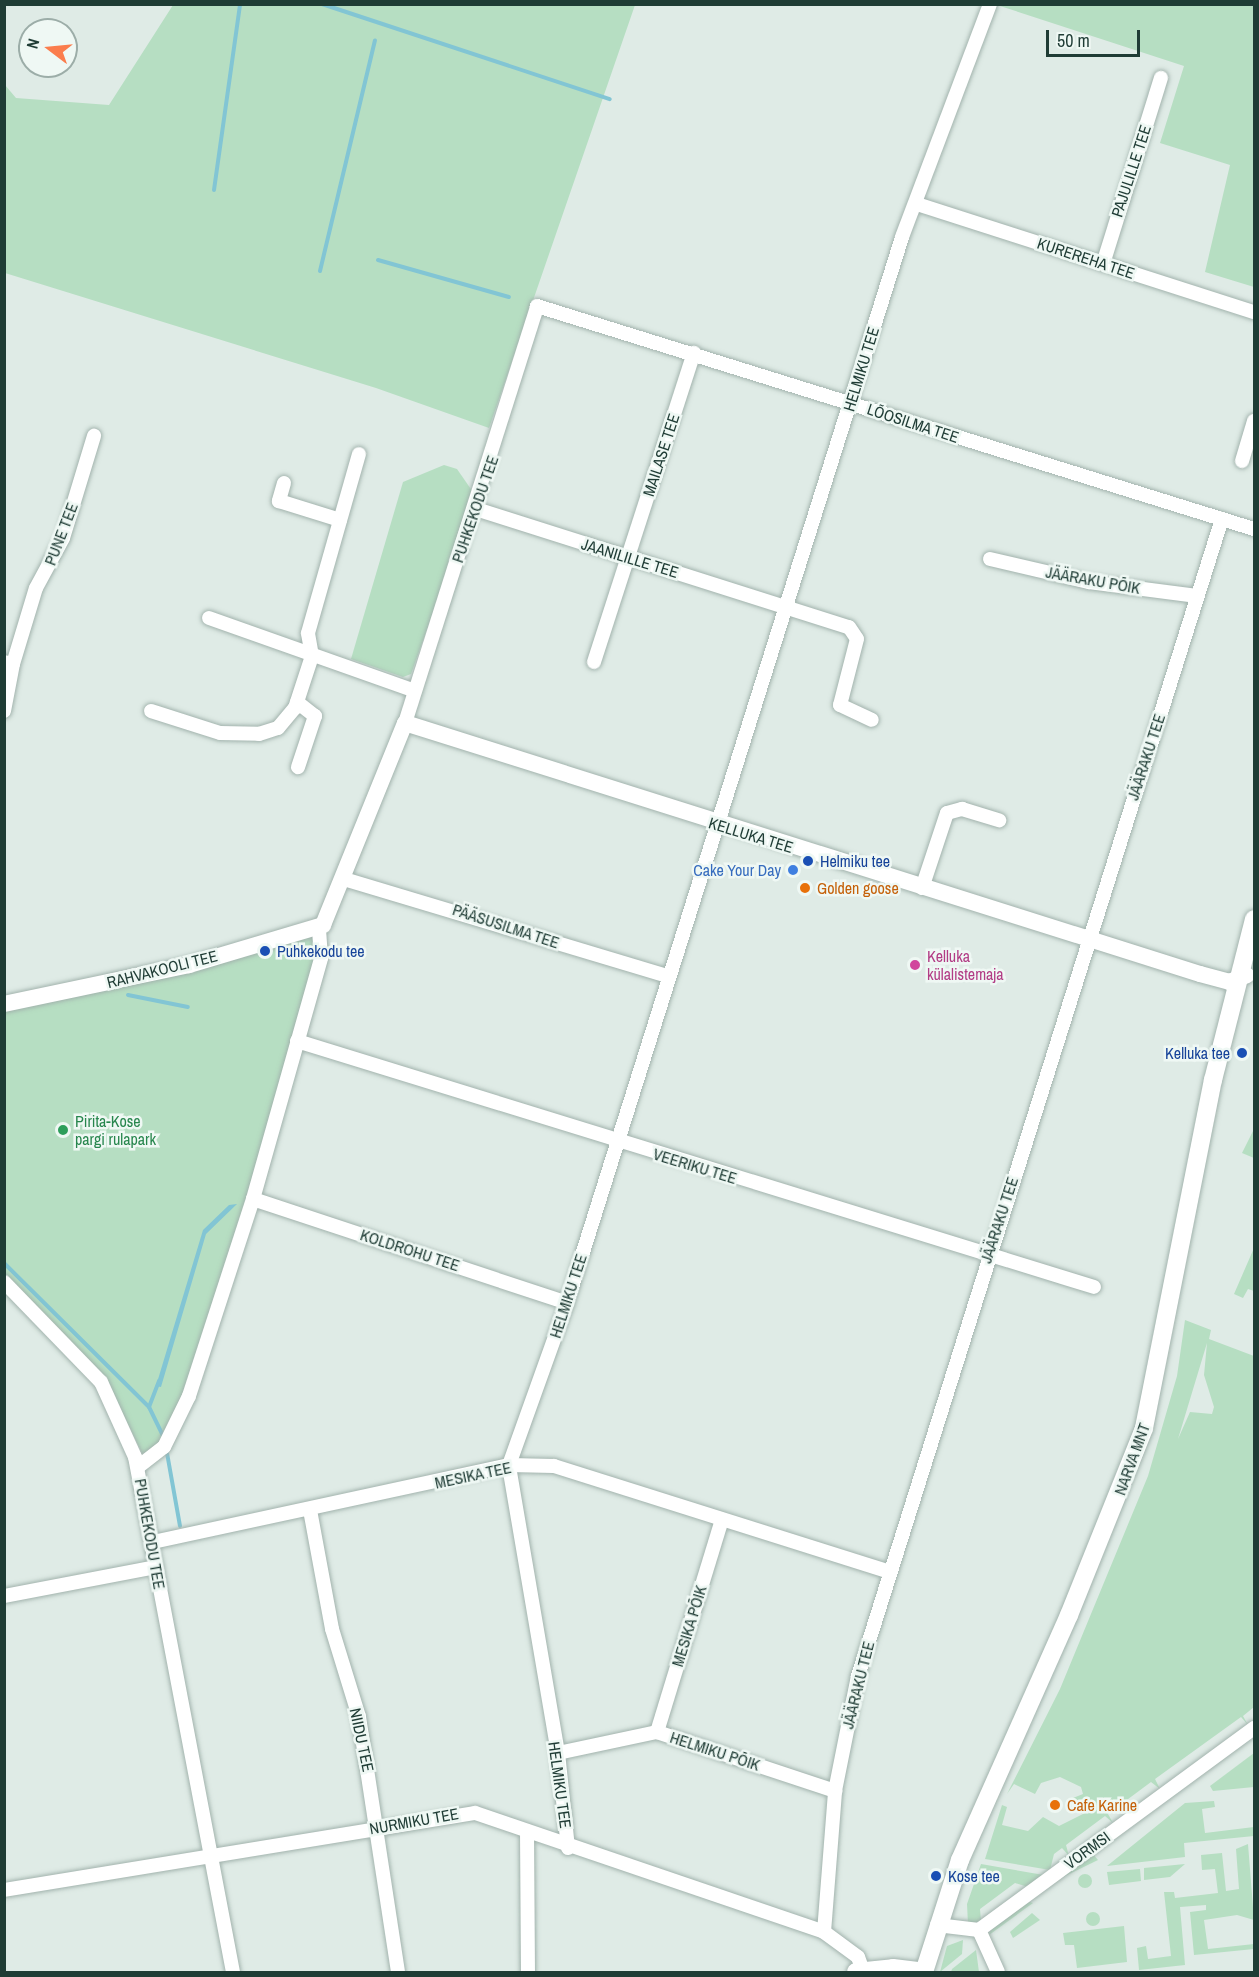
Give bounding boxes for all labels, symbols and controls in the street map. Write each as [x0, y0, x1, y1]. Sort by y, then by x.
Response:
north arrow [18, 18, 78, 78]
scale bar [1049, 18, 1144, 56]
text: 50 m [1057, 28, 1090, 53]
text: N [21, 36, 44, 51]
street label: PAJULILLE TEE [1107, 122, 1155, 220]
street label: KUREREHA TEE [1034, 233, 1138, 283]
street label: HELMIKU TEE [839, 324, 883, 414]
street label: LÕOSILMA TEE [864, 399, 962, 447]
street label: MAILASE TEE [639, 411, 683, 499]
street label: PUHKEKODU TEE [448, 453, 502, 565]
street label: PUNE TEE [40, 500, 82, 568]
street label: JAANILILLE TEE [579, 534, 681, 582]
street label: JÄÄRAKU PÕIK [1044, 562, 1142, 598]
street label: JÄÄRAKU TEE [1123, 711, 1169, 803]
street label: KELLUKA TEE [706, 813, 796, 857]
place label: Helmiku tee [820, 851, 890, 871]
marker: Helmiku tee [801, 854, 815, 868]
place label: Cake Your Day [693, 860, 781, 880]
marker: Cake Your Day [786, 863, 800, 877]
place label: Golden goose [817, 878, 899, 898]
marker: Golden goose [798, 881, 812, 895]
street label: PÄÄSUSILMA TEE [450, 900, 562, 952]
place label: Puhkekodu tee [277, 941, 365, 961]
marker: Puhkekodu tee [258, 944, 272, 958]
street label: RAHVAKOOLI TEE [105, 946, 219, 992]
place label: Kelluka külalistemaja [927, 946, 1004, 984]
marker: Kelluka külalistemaja [908, 958, 922, 972]
place label: Kelluka tee [1165, 1043, 1230, 1063]
marker: Kelluka tee [1235, 1046, 1249, 1060]
place label: Pirita-Kose pargi rulapark [75, 1111, 156, 1149]
marker: Pirita-Kose pargi rulapark [56, 1123, 70, 1137]
street label: VEERIKU TEE [651, 1144, 739, 1188]
street label: JÄÄRAKU TEE [976, 1174, 1022, 1266]
street label: KOLDROHU TEE [358, 1225, 462, 1275]
street label: HELMIKU TEE [545, 1251, 591, 1341]
street label: NARVA MNT [1110, 1420, 1154, 1498]
street label: MESIKA TEE [432, 1457, 514, 1493]
street label: PUHKEKODU TEE [131, 1477, 169, 1591]
street label: MESIKA PÕIK [667, 1583, 711, 1669]
street label: JÄÄRAKU TEE [838, 1639, 878, 1731]
street label: NIIDU TEE [346, 1706, 378, 1774]
street label: HELMIKU PÕIK [668, 1727, 762, 1775]
street label: HELMIKU TEE [544, 1740, 576, 1830]
place label: Cafe Karine [1067, 1795, 1137, 1815]
marker: Cafe Karine [1048, 1798, 1062, 1812]
street label: NURMIKU TEE [368, 1804, 460, 1838]
street label: VORMSI [1060, 1827, 1114, 1873]
place label: Kose tee [948, 1866, 1000, 1886]
marker: Kose tee [929, 1869, 943, 1883]

